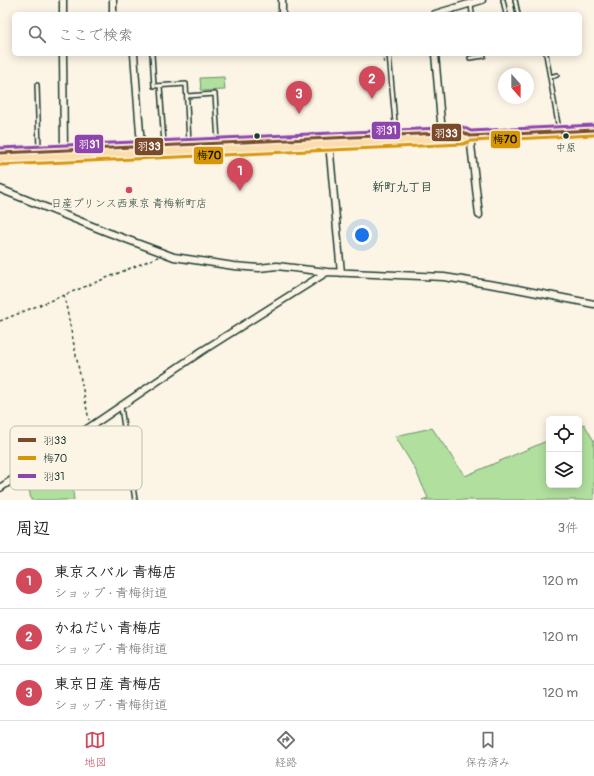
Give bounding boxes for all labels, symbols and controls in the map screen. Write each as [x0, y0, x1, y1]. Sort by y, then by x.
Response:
search box [12, 12, 582, 56]
icon: search [26, 23, 48, 45]
text: ここで検索 [58, 26, 133, 45]
pin: 2 [359, 66, 385, 99]
north arrow [498, 68, 534, 104]
pin: 3 [286, 81, 312, 114]
line badge: 羽31 [371, 121, 401, 140]
line badge: 羽33 [431, 123, 462, 142]
text: 羽31 [375, 124, 397, 137]
text: 羽33 [434, 127, 458, 140]
line badge: 梅70 [490, 130, 521, 149]
unlabelled marker [252, 131, 262, 141]
marker: 中原 [561, 131, 571, 141]
text: 梅70 [493, 133, 518, 146]
line badge: 羽31 [74, 134, 104, 154]
line badge: 羽33 [134, 137, 164, 156]
text: 羽31 [78, 138, 100, 151]
text: 羽33 [137, 140, 161, 153]
place label: 中原 [556, 142, 576, 154]
line badge: 梅70 [193, 146, 224, 165]
text: 梅70 [197, 149, 222, 162]
pin: 1 [227, 158, 253, 191]
district label: 新町九丁目 [372, 180, 432, 195]
marker: 日産プリンス西東京 青梅新町店 [124, 185, 134, 195]
place label: 日産プリンス西東京 青梅新町店 [51, 197, 207, 210]
your location [352, 225, 372, 245]
map controls [546, 416, 582, 488]
button: locate [546, 416, 582, 452]
legend [10, 426, 142, 490]
text: 羽33 [43, 434, 66, 447]
text: 梅70 [43, 452, 67, 465]
button: layers [546, 452, 582, 488]
text: 羽31 [43, 470, 64, 483]
text: 周辺 [16, 518, 50, 539]
text: 3件 [558, 520, 578, 536]
text: 東京スバル 青梅店 [54, 563, 177, 582]
text: 1 [26, 573, 32, 589]
text: 120 m [542, 573, 578, 589]
text: ショップ · 青梅街道 [54, 585, 167, 601]
text: かねだい 青梅店 [54, 619, 162, 638]
text: 2 [25, 629, 33, 645]
text: 120 m [542, 629, 578, 645]
text: ショップ · 青梅街道 [54, 641, 167, 657]
text: 東京日産 青梅店 [54, 675, 162, 694]
text: 3 [25, 685, 33, 701]
text: 120 m [542, 685, 578, 701]
text: ショップ · 青梅街道 [54, 697, 167, 713]
tab: 地図 [84, 729, 106, 769]
tab: 経路 [275, 729, 297, 769]
tab: 保存済み [466, 729, 510, 769]

